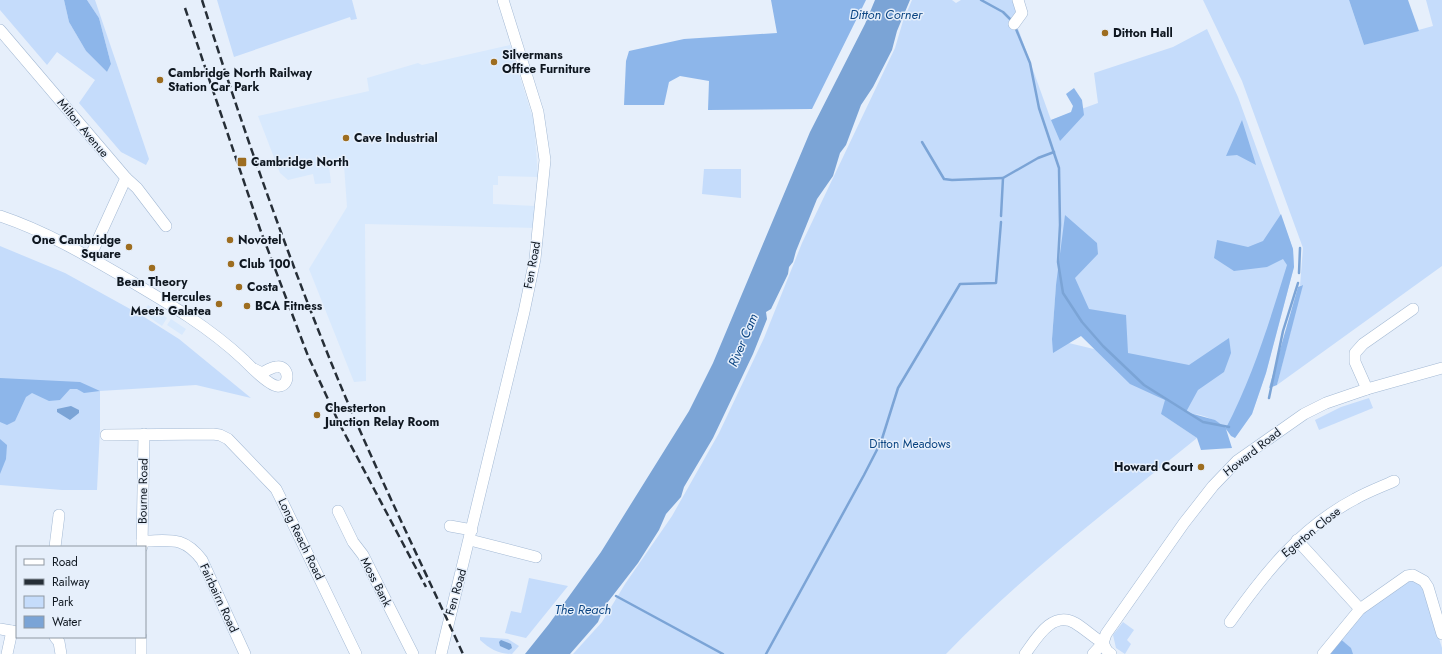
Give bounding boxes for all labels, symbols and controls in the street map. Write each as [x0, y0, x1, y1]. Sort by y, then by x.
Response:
water label: Ditton Corner [850, 5, 923, 24]
place label: Ditton Hall [1113, 24, 1173, 42]
marker: Ditton Hall [1100, 28, 1110, 38]
place label: Silvermans Office Furniture [502, 46, 591, 78]
marker: Silvermans Office Furniture [489, 57, 499, 67]
place label: Cambridge North Railway Station Car Park [168, 64, 313, 96]
marker: Cambridge North Railway Station Car Park [155, 75, 165, 85]
street label: Milton Avenue [53, 95, 113, 161]
place label: Cave Industrial [354, 129, 438, 147]
marker: Cave Industrial [341, 133, 351, 143]
place label: Cambridge North [251, 153, 349, 171]
marker: Cambridge North [236, 156, 248, 168]
place label: One Cambridge Square [32, 231, 121, 263]
place label: Novotel [238, 231, 282, 249]
marker: Novotel [225, 235, 235, 245]
street label: Fen Road [519, 240, 545, 290]
marker: One Cambridge Square [124, 242, 134, 252]
place label: Club 100 [239, 255, 291, 273]
marker: Club 100 [226, 259, 236, 269]
marker: Bean Theory [147, 263, 157, 273]
place label: Bean Theory [117, 273, 188, 291]
place label: Costa [247, 278, 278, 296]
marker: Costa [234, 282, 244, 292]
place label: Hercules Meets Galatea [131, 288, 212, 320]
place label: BCA Fitness [255, 297, 323, 315]
marker: Hercules Meets Galatea [214, 299, 224, 309]
marker: BCA Fitness [242, 301, 252, 311]
water label: River Cam [723, 310, 763, 370]
place label: Chesterton Junction Relay Room [323, 399, 439, 431]
marker: Chesterton Junction Relay Room [312, 410, 322, 420]
street label: Howard Road [1219, 424, 1285, 480]
park label: Ditton Meadows [869, 435, 951, 453]
street label: Bourne Road [133, 458, 153, 524]
place label: Howard Court [1114, 458, 1193, 476]
marker: Howard Court [1196, 462, 1206, 472]
street label: Long Reach Road [273, 495, 329, 583]
street label: Egerton Close [1278, 502, 1344, 562]
legend [16, 546, 146, 638]
text: Road [52, 553, 78, 571]
street label: Moss Bank [356, 554, 397, 611]
street label: Fairbairn Road [195, 561, 243, 635]
street label: Fen Road [441, 567, 471, 617]
text: Railway [52, 573, 90, 591]
text: Park [52, 593, 74, 611]
water label: The Reach [555, 600, 612, 619]
text: Water [52, 613, 83, 631]

